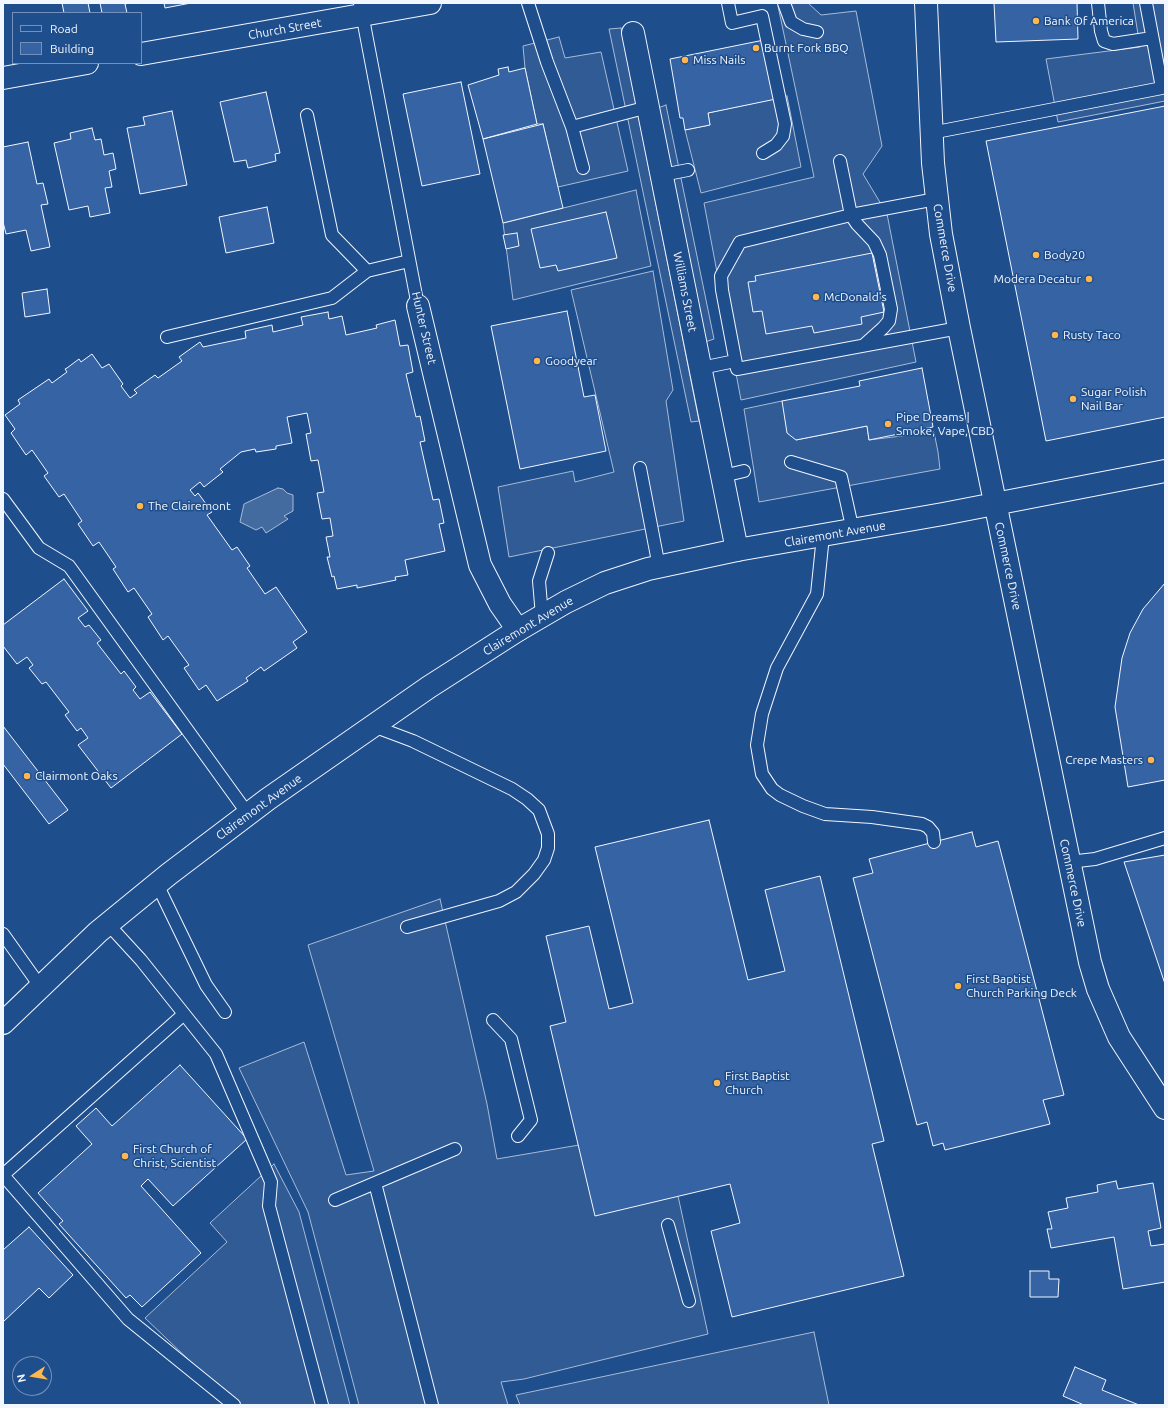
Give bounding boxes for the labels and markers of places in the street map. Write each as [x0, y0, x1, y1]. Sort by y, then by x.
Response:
place label: Bank Of America [1044, 14, 1134, 28]
marker: Bank Of America [1031, 16, 1041, 26]
place label: Burnt Fork BBQ [764, 41, 849, 55]
marker: Burnt Fork BBQ [751, 43, 761, 53]
place label: Miss Nails [693, 53, 746, 67]
marker: Miss Nails [680, 55, 690, 65]
place label: Body20 [1044, 248, 1085, 262]
marker: Body20 [1031, 250, 1041, 260]
place label: Modera Decatur [994, 272, 1081, 286]
marker: Modera Decatur [1084, 274, 1094, 284]
place label: McDonald's [824, 290, 887, 304]
marker: McDonald's [811, 292, 821, 302]
place label: Rusty Taco [1063, 328, 1121, 342]
marker: Rusty Taco [1050, 330, 1060, 340]
place label: Goodyear [545, 354, 597, 368]
marker: Goodyear [532, 356, 542, 366]
place label: Sugar Polish Nail Bar [1081, 385, 1147, 413]
marker: Sugar Polish Nail Bar [1068, 394, 1078, 404]
place label: Pipe Dreams | Smoke, Vape, CBD [896, 410, 994, 438]
marker: Pipe Dreams | Smoke, Vape, CBD [883, 419, 893, 429]
place label: The Clairemont [148, 499, 231, 513]
marker: The Clairemont [135, 501, 145, 511]
place label: Crepe Masters [1065, 753, 1143, 767]
marker: Crepe Masters [1146, 755, 1156, 765]
place label: Clairmont Oaks [35, 769, 118, 783]
marker: Clairmont Oaks [22, 771, 32, 781]
place label: First Baptist Church Parking Deck [966, 972, 1077, 1000]
marker: First Baptist Church Parking Deck [953, 981, 963, 991]
place label: First Baptist Church [725, 1069, 790, 1097]
marker: First Baptist Church [712, 1078, 722, 1088]
place label: First Church of Christ, Scientist [133, 1142, 216, 1170]
marker: First Church of Christ, Scientist [120, 1151, 130, 1161]

